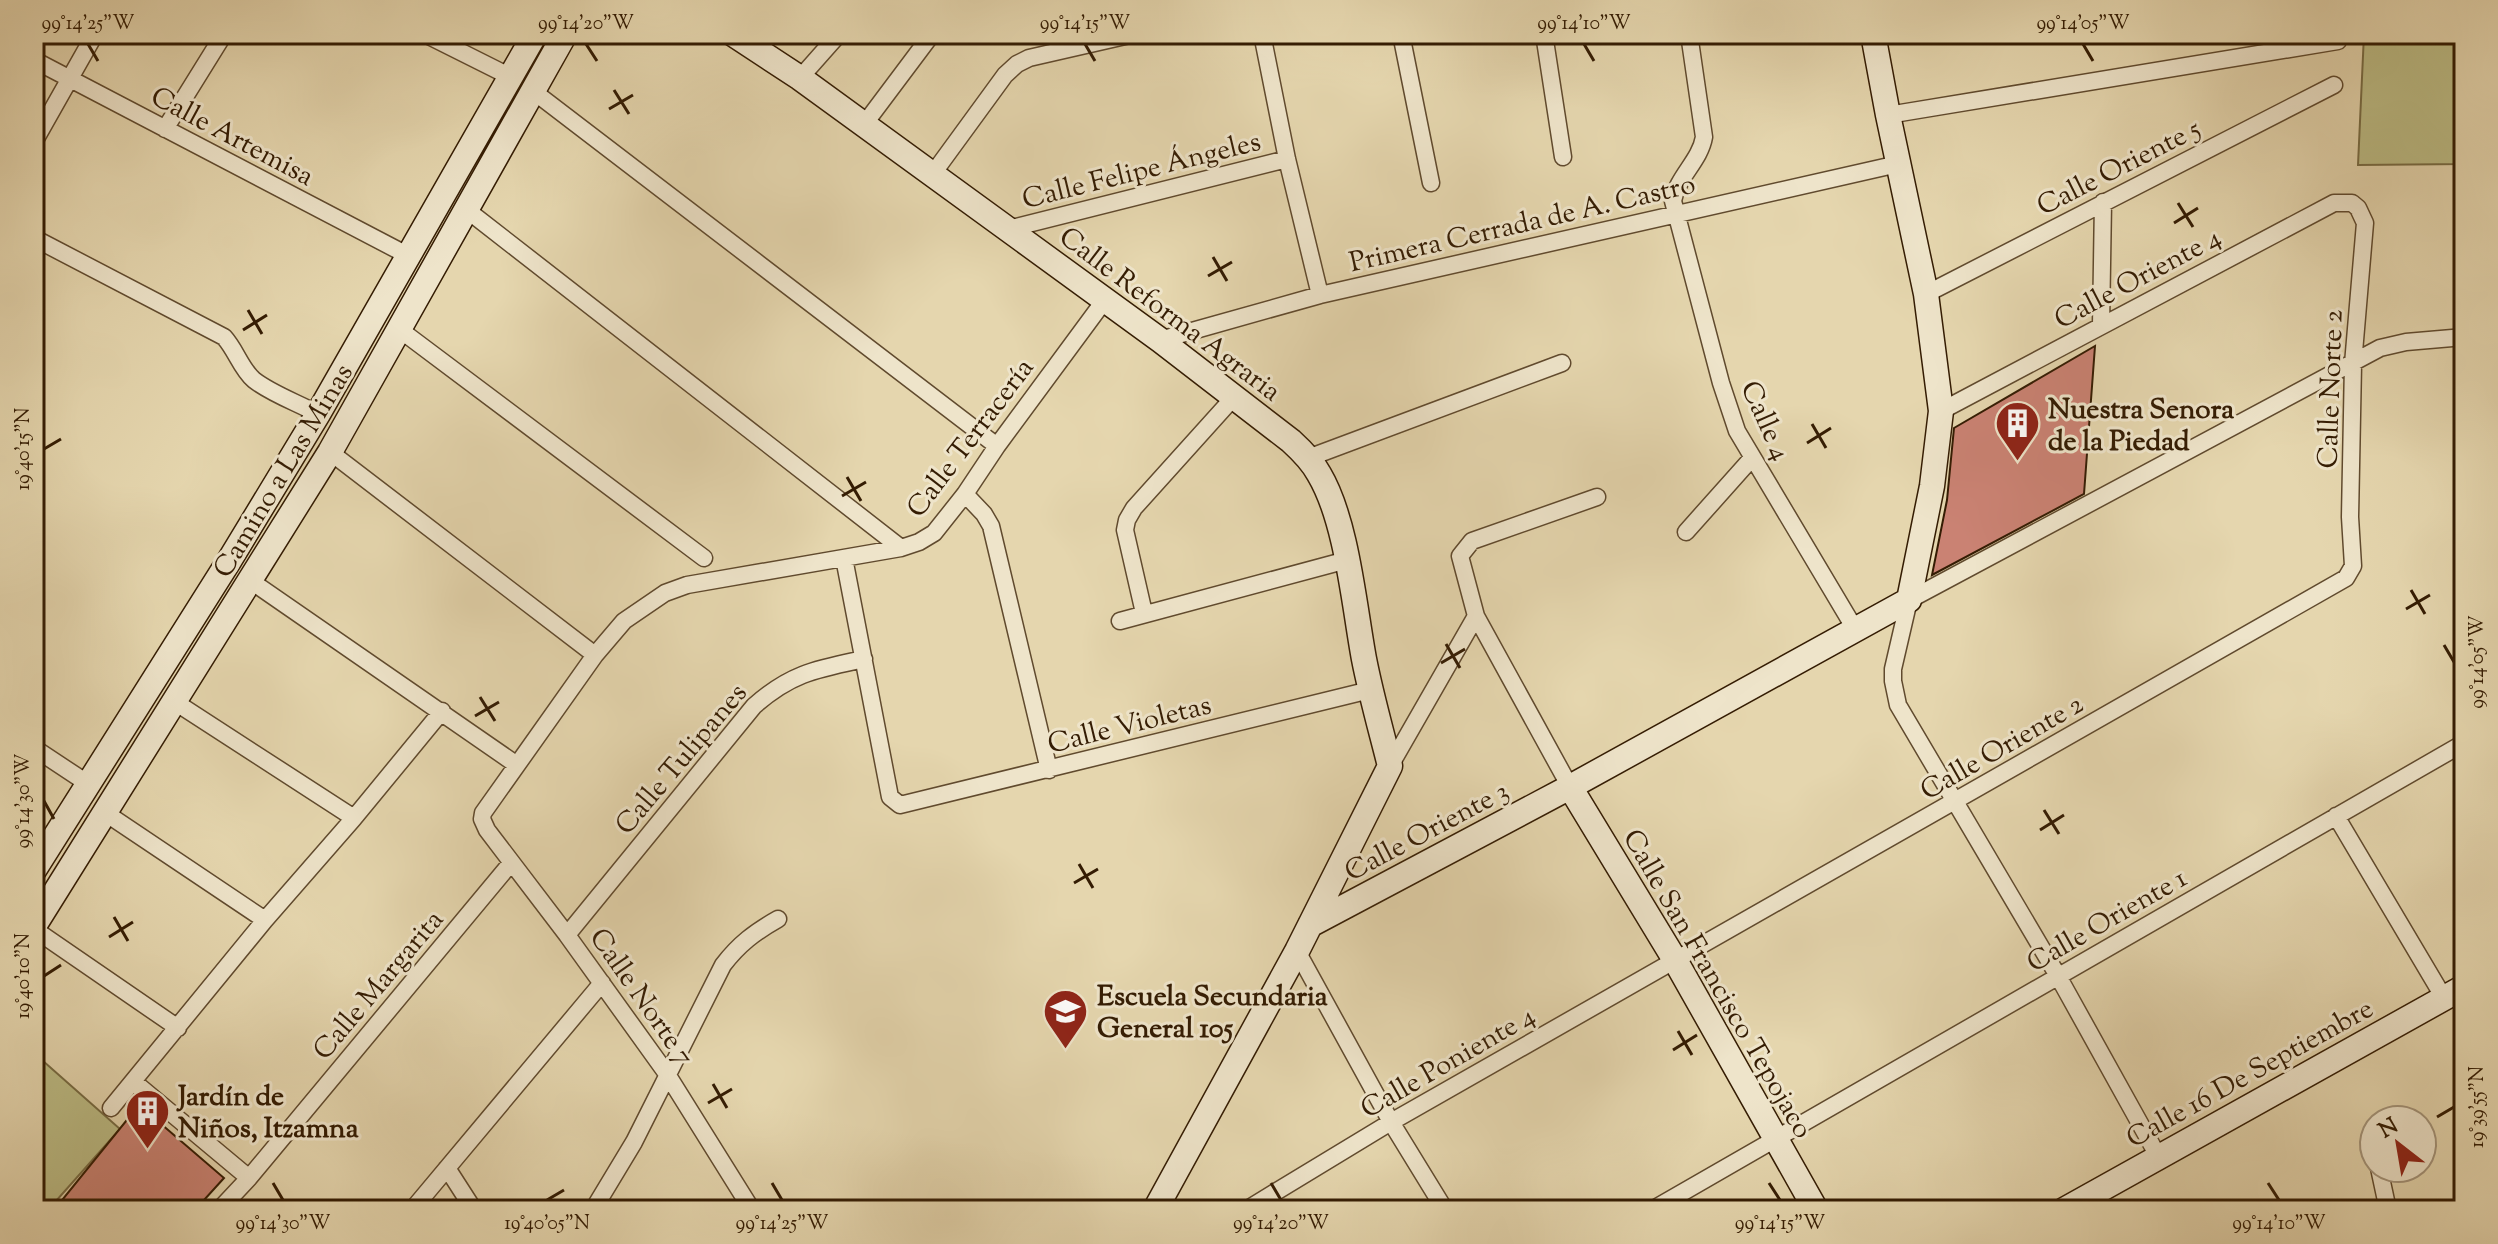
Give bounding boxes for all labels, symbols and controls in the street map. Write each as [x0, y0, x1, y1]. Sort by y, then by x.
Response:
text: 99°14'25"W [42, 10, 134, 39]
text: 99°14'20"W [538, 10, 634, 39]
text: 99°14'15"W [1040, 10, 1130, 39]
text: 99°14'10"W [1537, 10, 1631, 39]
text: 99°14'05"W [2036, 10, 2130, 39]
street label: Calle Artemisa [143, 78, 320, 198]
street label: Calle Oriente 5 [2030, 110, 2209, 227]
street label: Calle Felipe Ángeles [1018, 123, 1265, 221]
street label: Primera Cerrada de A. Castro [1346, 166, 1700, 284]
street label: Calle Reforma Agraria [1050, 218, 1289, 412]
street label: Calle Oriente 4 [2048, 219, 2229, 340]
street label: Calle Norte 2 [2309, 309, 2355, 469]
street label: Calle Terracería [898, 351, 1045, 527]
street label: Camino a Las Minas [205, 357, 364, 586]
street label: Calle 4 [1729, 375, 1800, 468]
place label: Nuestra Senora de la Piedad [2048, 391, 2234, 463]
building icon: Nuestra Senora de la Piedad [1993, 400, 2041, 463]
text: 19°40'15"N [10, 407, 39, 491]
text: 99°14'05"W [2464, 615, 2493, 709]
street label: Calle Tulipanes [607, 675, 758, 844]
street label: Calle Violetas [1044, 686, 1216, 766]
street label: Calle Oriente 2 [1913, 686, 2092, 812]
text: 99°14'30"W [10, 754, 39, 848]
street label: Calle Oriente 3 [1338, 773, 1517, 893]
street label: Calle San Francisco Tepojaco [1611, 823, 1821, 1146]
street label: Calle Oriente 1 [2020, 860, 2195, 984]
street label: Calle Margarita [304, 902, 454, 1070]
street label: Calle Norte 7 [578, 921, 703, 1075]
text: 19°40'10"N [10, 933, 39, 1019]
place label: Escuela Secundaria General 105 [1097, 978, 1328, 1050]
school or university icon: Escuela Secundaria General 105 [1042, 987, 1090, 1050]
street label: Calle 16 De Septiembre [2120, 990, 2381, 1159]
street label: Calle Poniente 4 [1354, 997, 1543, 1130]
text: 19°39'55"N [2464, 1066, 2493, 1148]
place label: Jardín de Niños, Itzamna [176, 1078, 359, 1150]
building icon: Jardín de Niños, Itzamna [123, 1087, 171, 1150]
north arrow [2358, 1104, 2438, 1184]
text: N [2373, 1111, 2405, 1148]
text: 99°14'30"W [236, 1210, 330, 1239]
text: 19°40'05"N [504, 1210, 590, 1239]
text: 99°14'25"W [736, 1210, 828, 1239]
text: 99°14'20"W [1233, 1210, 1329, 1239]
text: 99°14'15"W [1735, 1210, 1825, 1239]
text: 99°14'10"W [2232, 1210, 2326, 1239]

